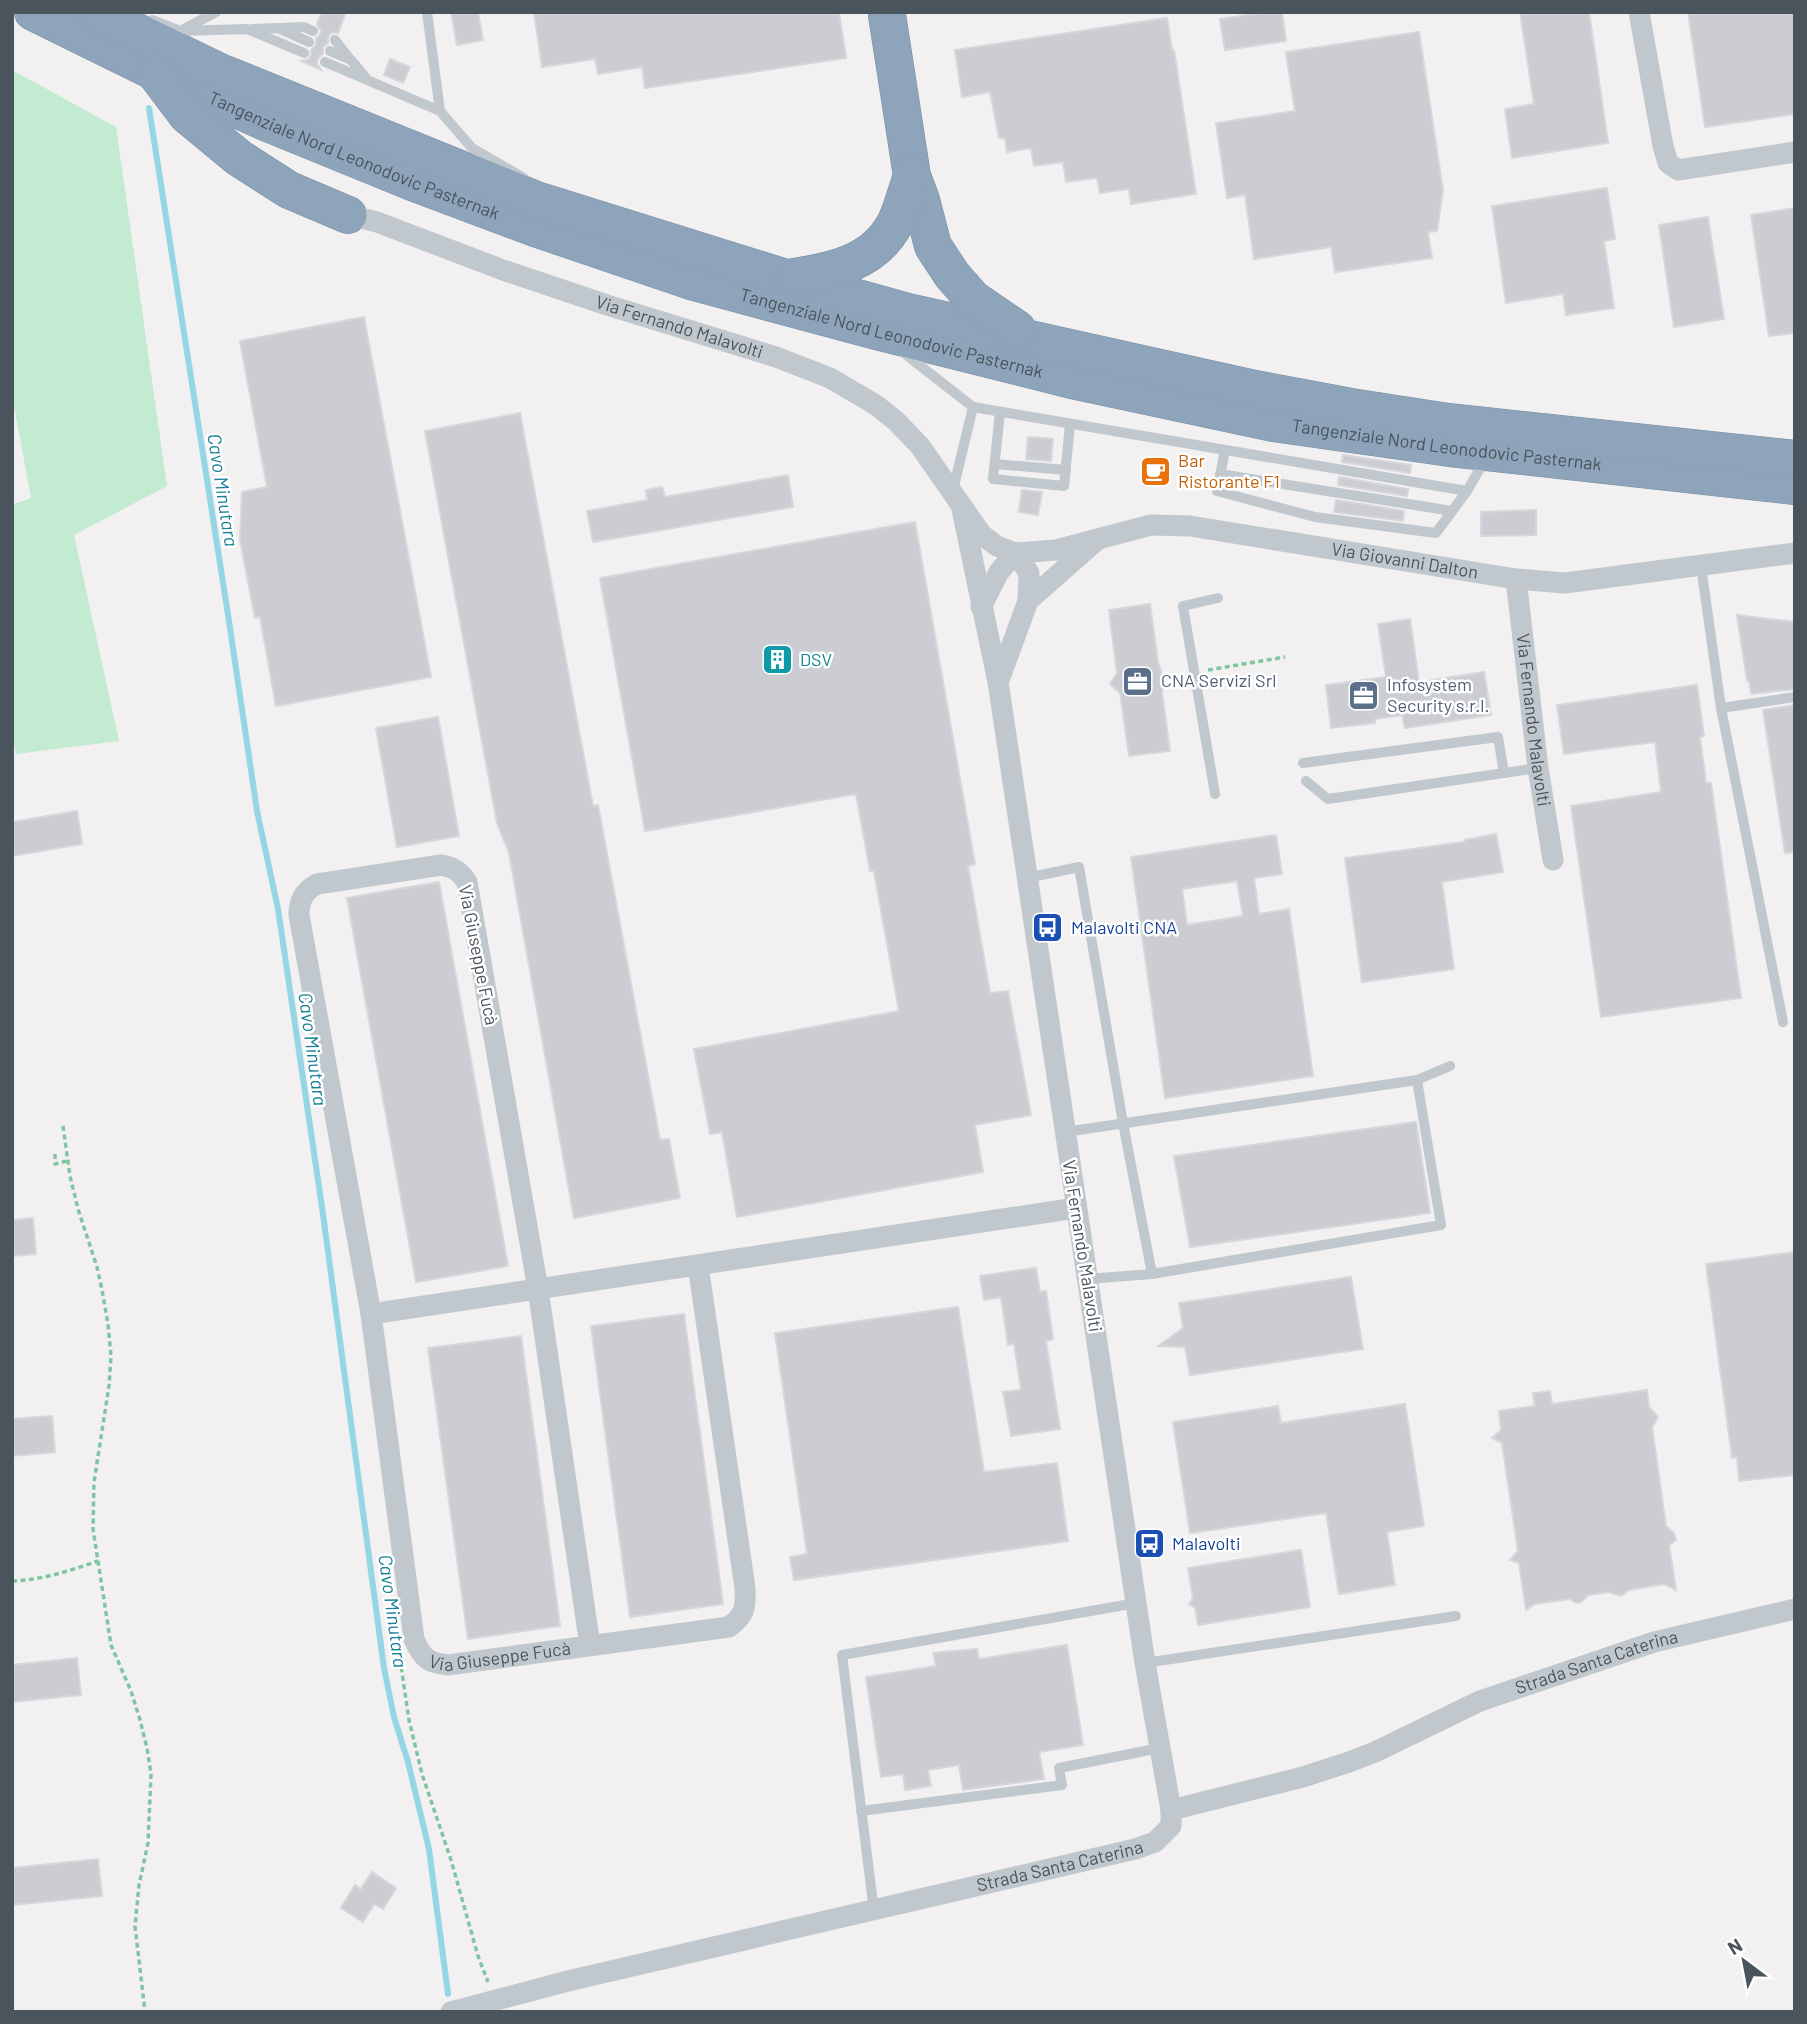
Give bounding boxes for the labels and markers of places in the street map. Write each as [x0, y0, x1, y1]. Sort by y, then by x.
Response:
place label: Bar Ristorante F1 [1178, 449, 1280, 492]
cafe icon: Bar Ristorante F1 [1138, 454, 1172, 488]
building icon: DSV [760, 643, 794, 677]
place label: DSV [800, 648, 832, 670]
office icon: CNA Servizi Srl [1121, 664, 1155, 698]
place label: CNA Servizi Srl [1161, 669, 1276, 691]
place label: Infosystem Security s.r.l. [1387, 673, 1489, 716]
office icon: Infosystem Security s.r.l. [1347, 678, 1381, 712]
bus stop icon: Malavolti CNA [1031, 911, 1065, 945]
place label: Malavolti CNA [1071, 916, 1177, 938]
bus stop icon: Malavolti [1132, 1527, 1166, 1561]
place label: Malavolti [1172, 1532, 1241, 1554]

